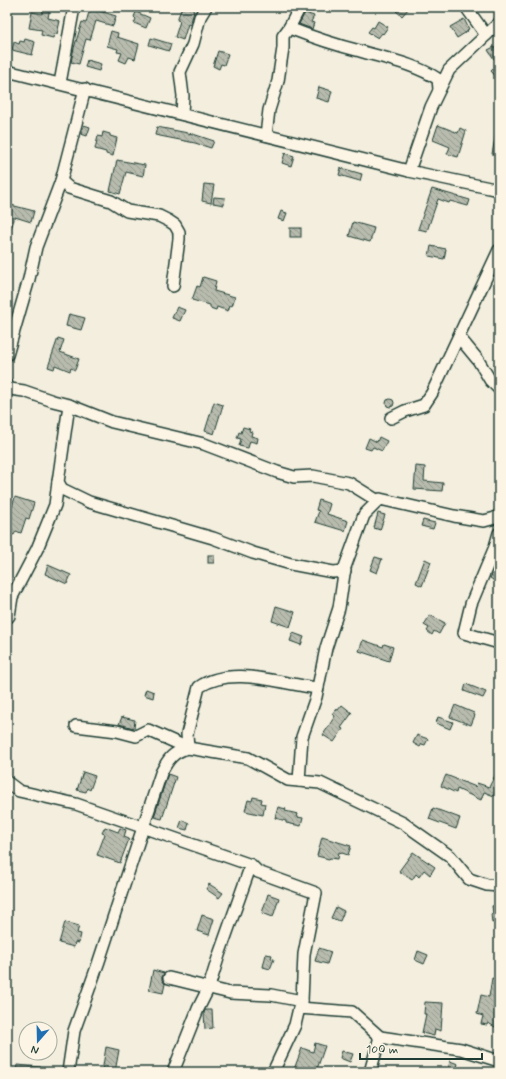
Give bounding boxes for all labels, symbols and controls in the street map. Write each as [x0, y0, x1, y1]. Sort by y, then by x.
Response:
north arrow [18, 1021, 58, 1061]
scale bar [360, 1035, 482, 1061]
text: N [29, 1042, 41, 1057]
text: 100 m [366, 1042, 398, 1058]

